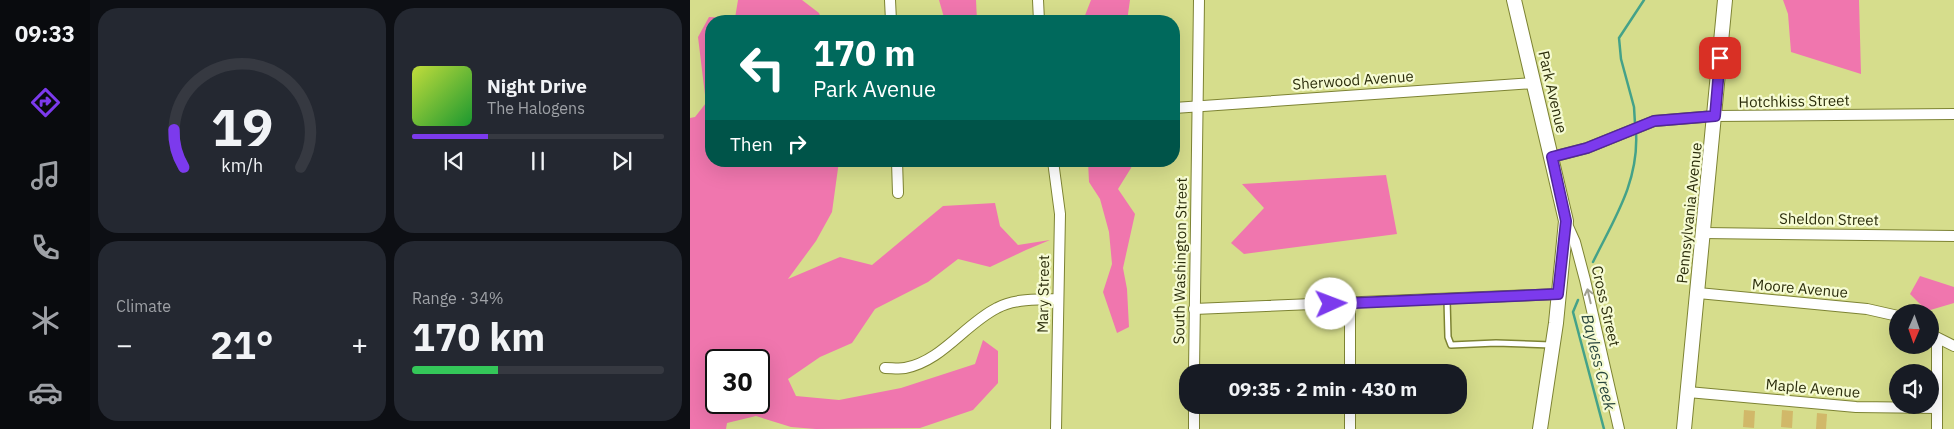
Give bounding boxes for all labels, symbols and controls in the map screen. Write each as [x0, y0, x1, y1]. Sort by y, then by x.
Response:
text: 09:33 [15, 19, 75, 48]
text: 170 m [813, 30, 916, 76]
icon: left [730, 35, 795, 100]
pin [1699, 37, 1741, 79]
icon: arrive [1706, 44, 1734, 72]
street label: Park Avenue [1534, 49, 1572, 135]
street label: Sherwood Avenue [1292, 66, 1414, 94]
text: Night Drive [487, 74, 587, 98]
text: Park Avenue [813, 74, 936, 103]
icon: directions [28, 85, 63, 120]
street label: Hotchkiss Street [1738, 91, 1850, 111]
text: 19 [211, 93, 273, 160]
text: The Halogens [487, 98, 585, 118]
icon: right [783, 130, 811, 158]
text: Then [730, 132, 773, 156]
street label: Pennsylvania Avenue [1672, 142, 1706, 284]
icon: previous [440, 147, 468, 175]
icon: pause [524, 147, 552, 175]
icon: next [608, 147, 636, 175]
text: km/h [221, 154, 263, 177]
icon: music [28, 158, 63, 193]
street label: South Washington Street [1169, 177, 1191, 345]
street label: Sheldon Street [1779, 209, 1879, 229]
icon: phone [28, 230, 63, 265]
street label: Mary Street [1033, 255, 1053, 333]
street label: Cross Street [1587, 264, 1625, 348]
street label: Moore Avenue [1751, 274, 1849, 302]
position arrow [1304, 277, 1356, 329]
text: Range · 34% [412, 288, 504, 308]
one-way arrow [1584, 289, 1593, 305]
text: Climate [116, 296, 171, 316]
icon: climate [28, 303, 63, 338]
north arrow [1889, 304, 1939, 354]
map controls [1889, 304, 1939, 414]
text: 170 km [412, 312, 545, 361]
water label: Bayless Creek [1577, 312, 1621, 413]
text: 21° [210, 320, 274, 369]
text: − [116, 326, 133, 363]
text: + [351, 326, 368, 363]
speed limit sign: 30 [705, 349, 770, 414]
button: sound [1889, 364, 1939, 414]
street label: Maple Avenue [1765, 374, 1861, 402]
icon: car [28, 375, 63, 410]
text: 09:35 · 2 min · 430 m [1229, 377, 1417, 401]

